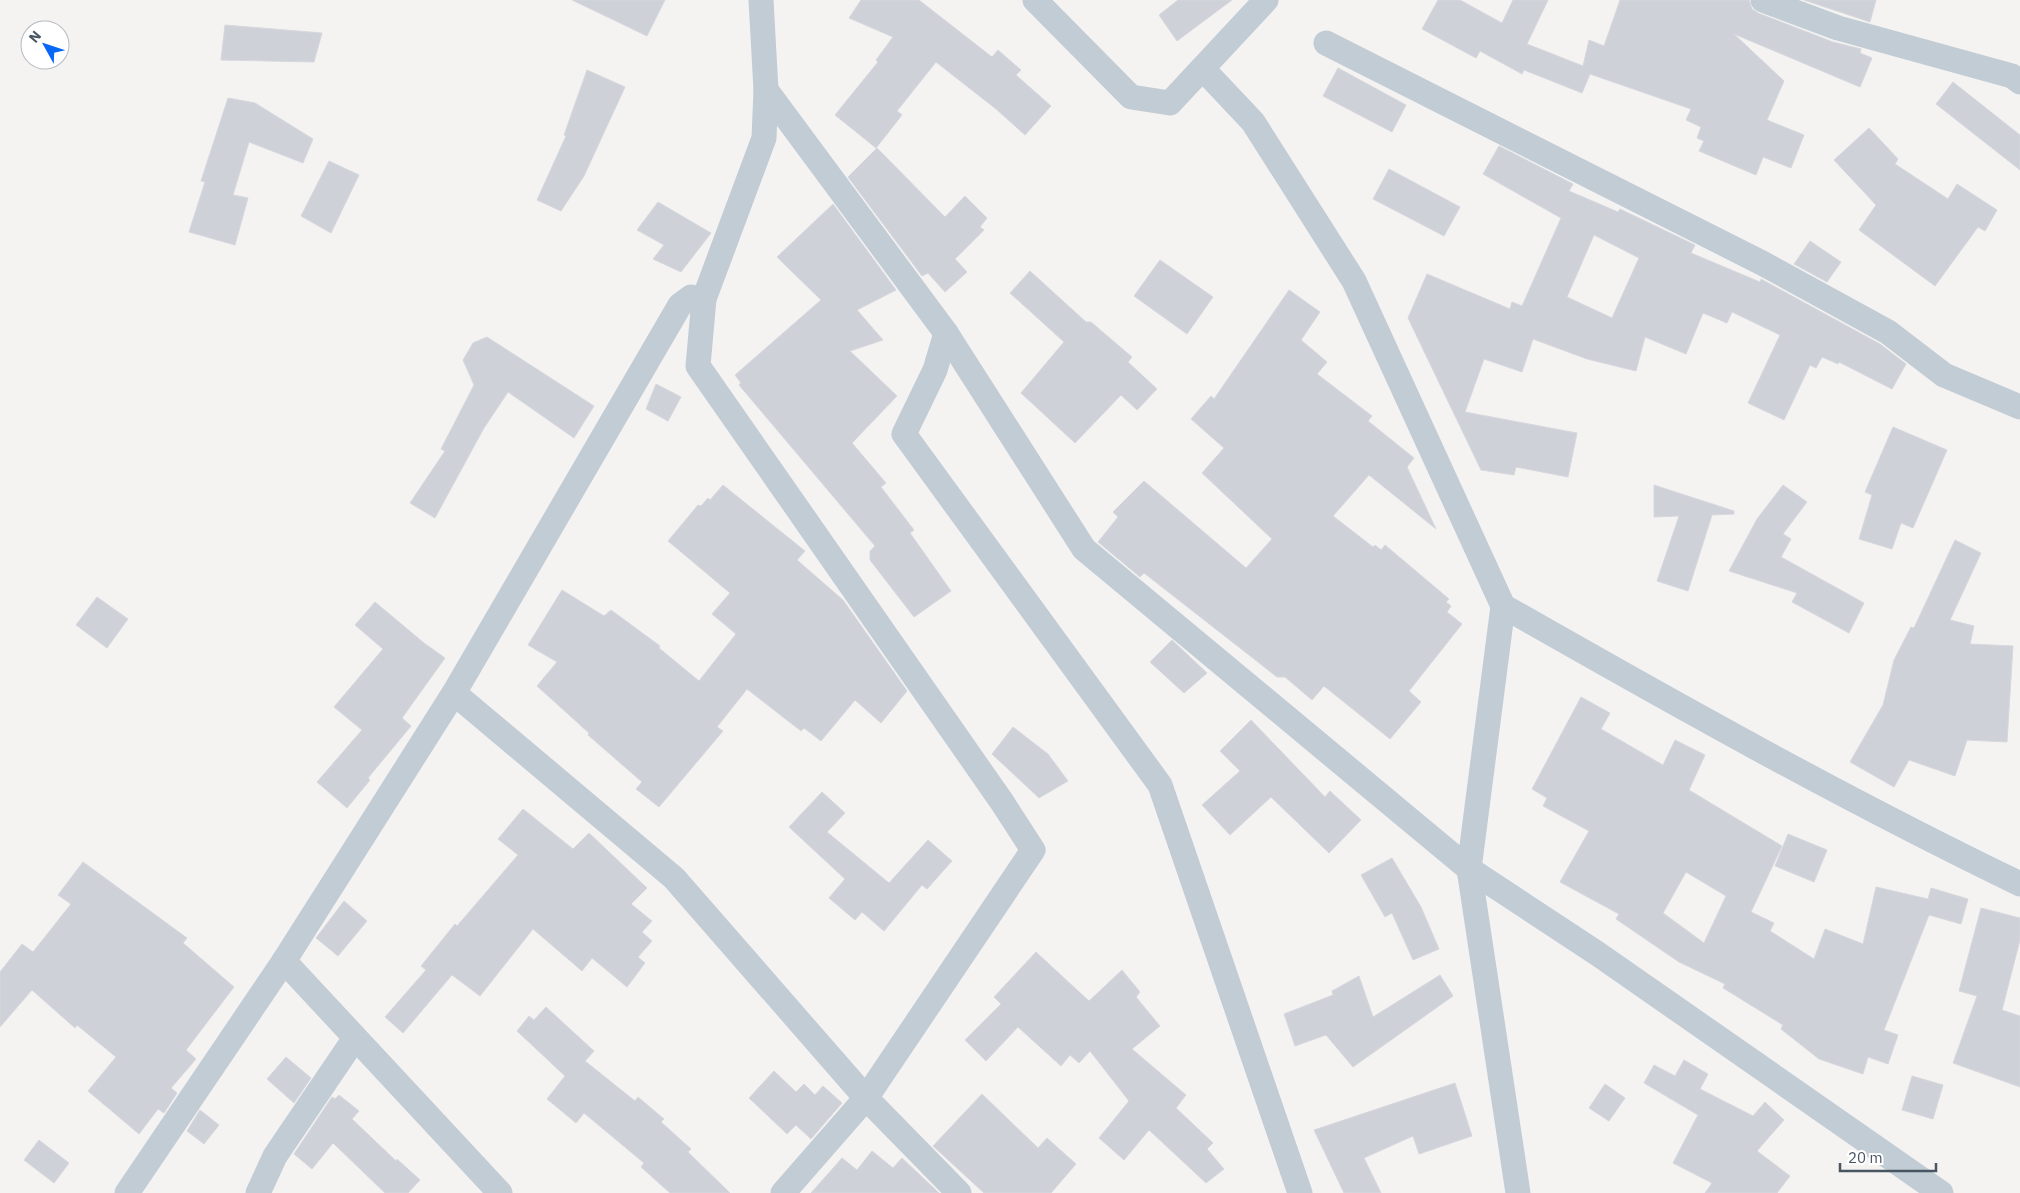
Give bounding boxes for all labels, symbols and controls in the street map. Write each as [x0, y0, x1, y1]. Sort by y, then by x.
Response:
north arrow [20, 20, 70, 70]
text: N [25, 27, 45, 46]
scale bar [1840, 1140, 1936, 1172]
text: 20 m [1848, 1148, 1883, 1167]

